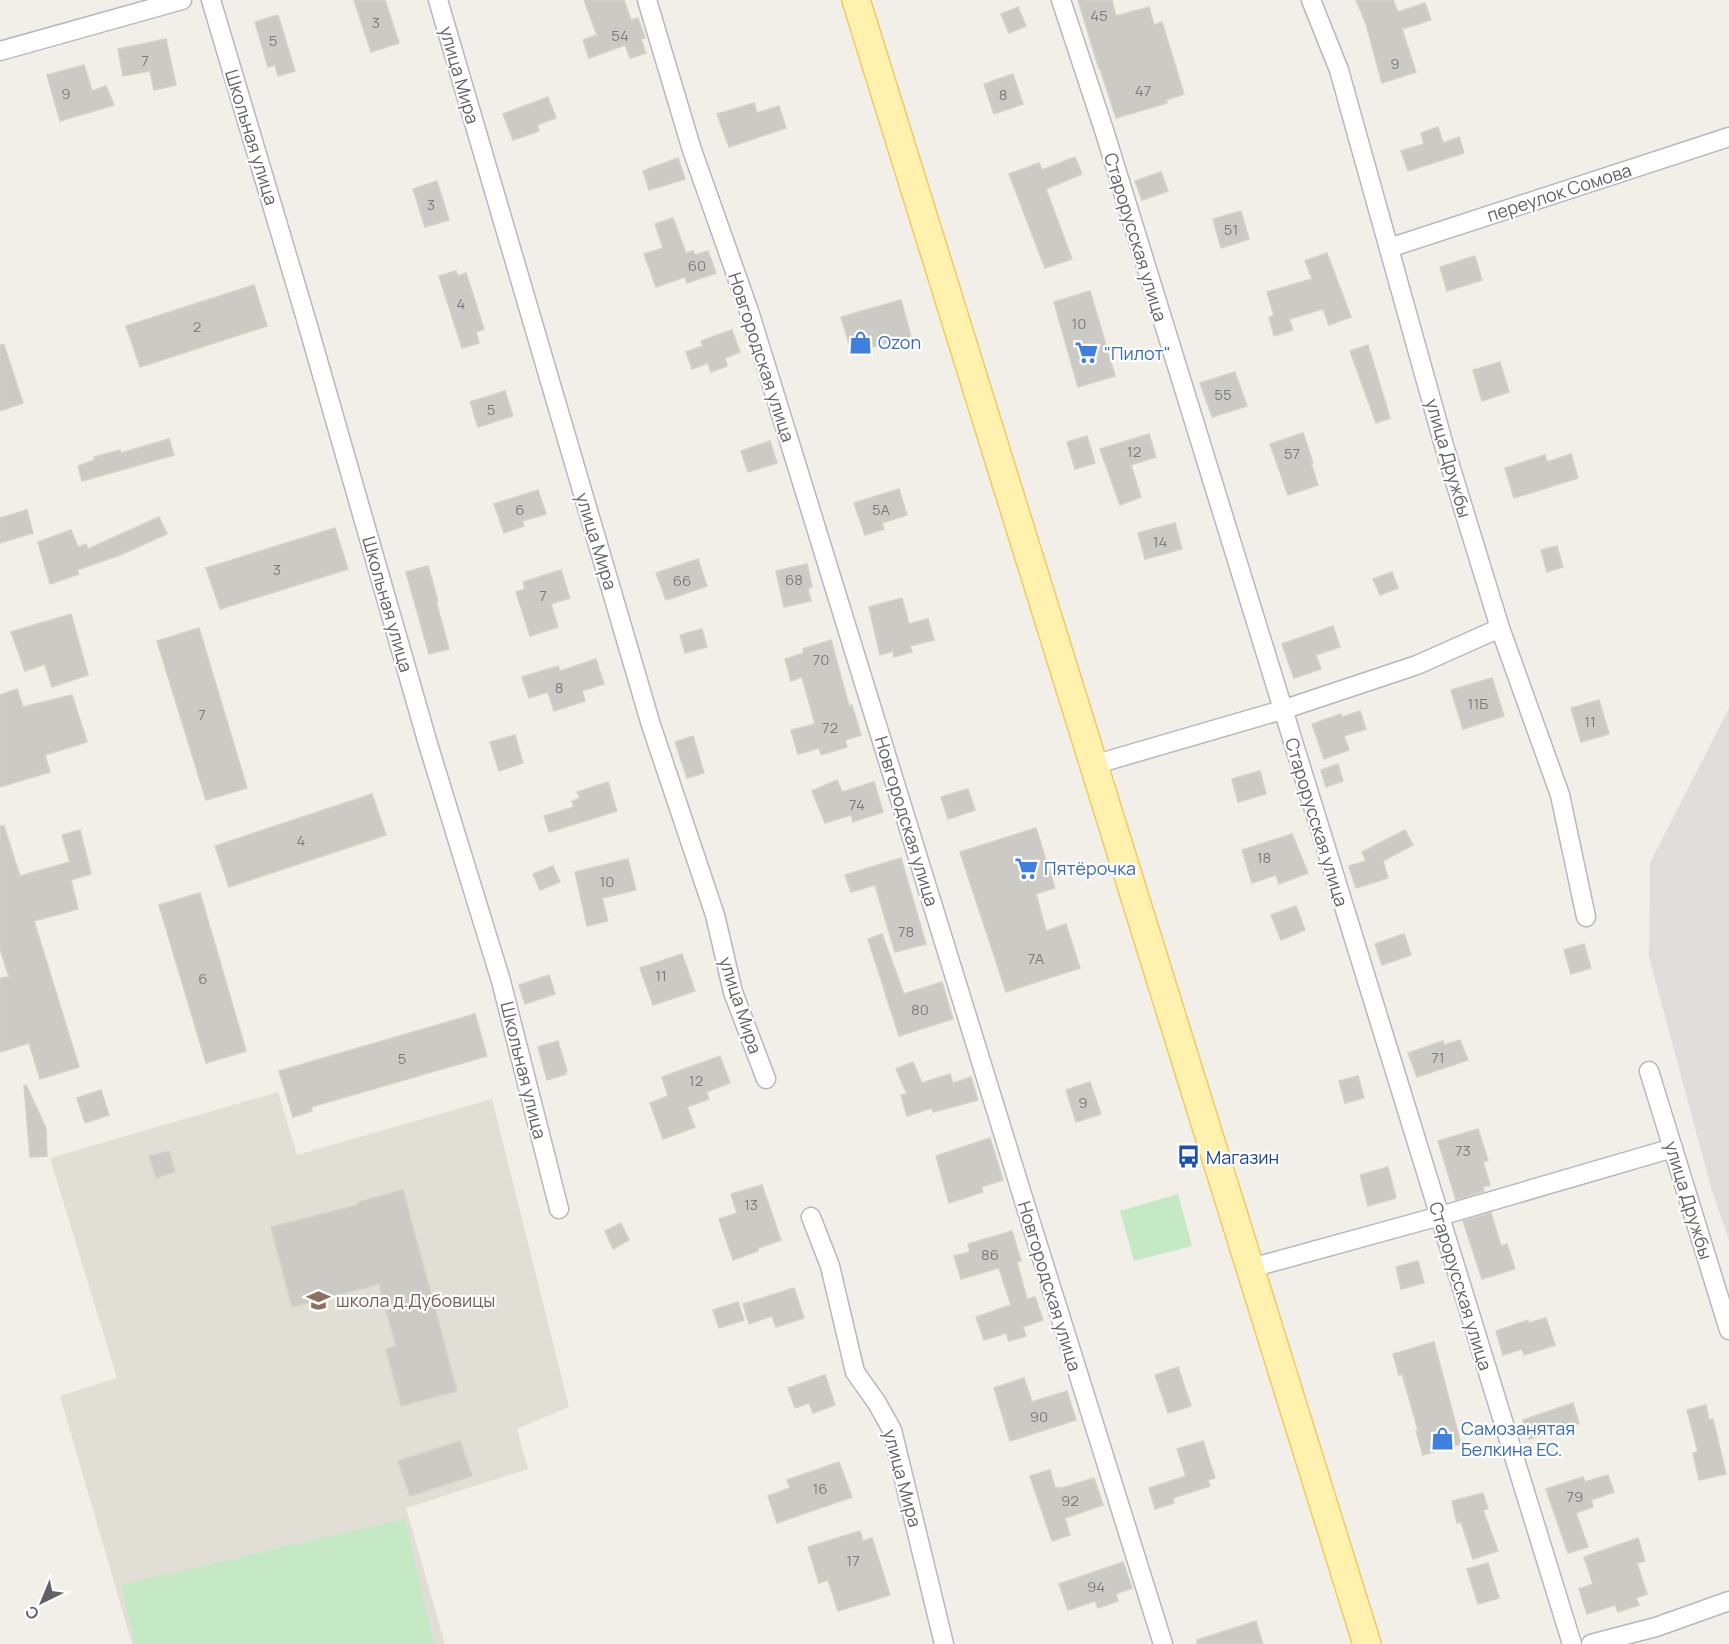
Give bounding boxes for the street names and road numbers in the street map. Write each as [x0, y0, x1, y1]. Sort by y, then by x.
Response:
street label: улица Мира [435, 23, 485, 127]
street label: Школьная улица [220, 66, 284, 208]
street label: Старорусская улица [1099, 150, 1173, 324]
street label: переулок Сомова [1484, 157, 1634, 227]
street label: Новгородская улица [723, 269, 801, 445]
street label: улица Дружбы [1421, 396, 1477, 520]
street label: улица Мира [571, 489, 623, 593]
street label: Школьная улица [357, 533, 419, 675]
street label: Новгородская улица [870, 733, 944, 909]
street label: Старорусская улица [1280, 735, 1354, 909]
street label: улица Мира [714, 954, 768, 1056]
street label: Школьная улица [495, 999, 553, 1141]
street label: улица Дружбы [1660, 1138, 1718, 1262]
street label: Новгородская улица [1013, 1198, 1087, 1374]
street label: Старорусская улица [1424, 1199, 1498, 1373]
street label: улица Мира [878, 1426, 928, 1530]

